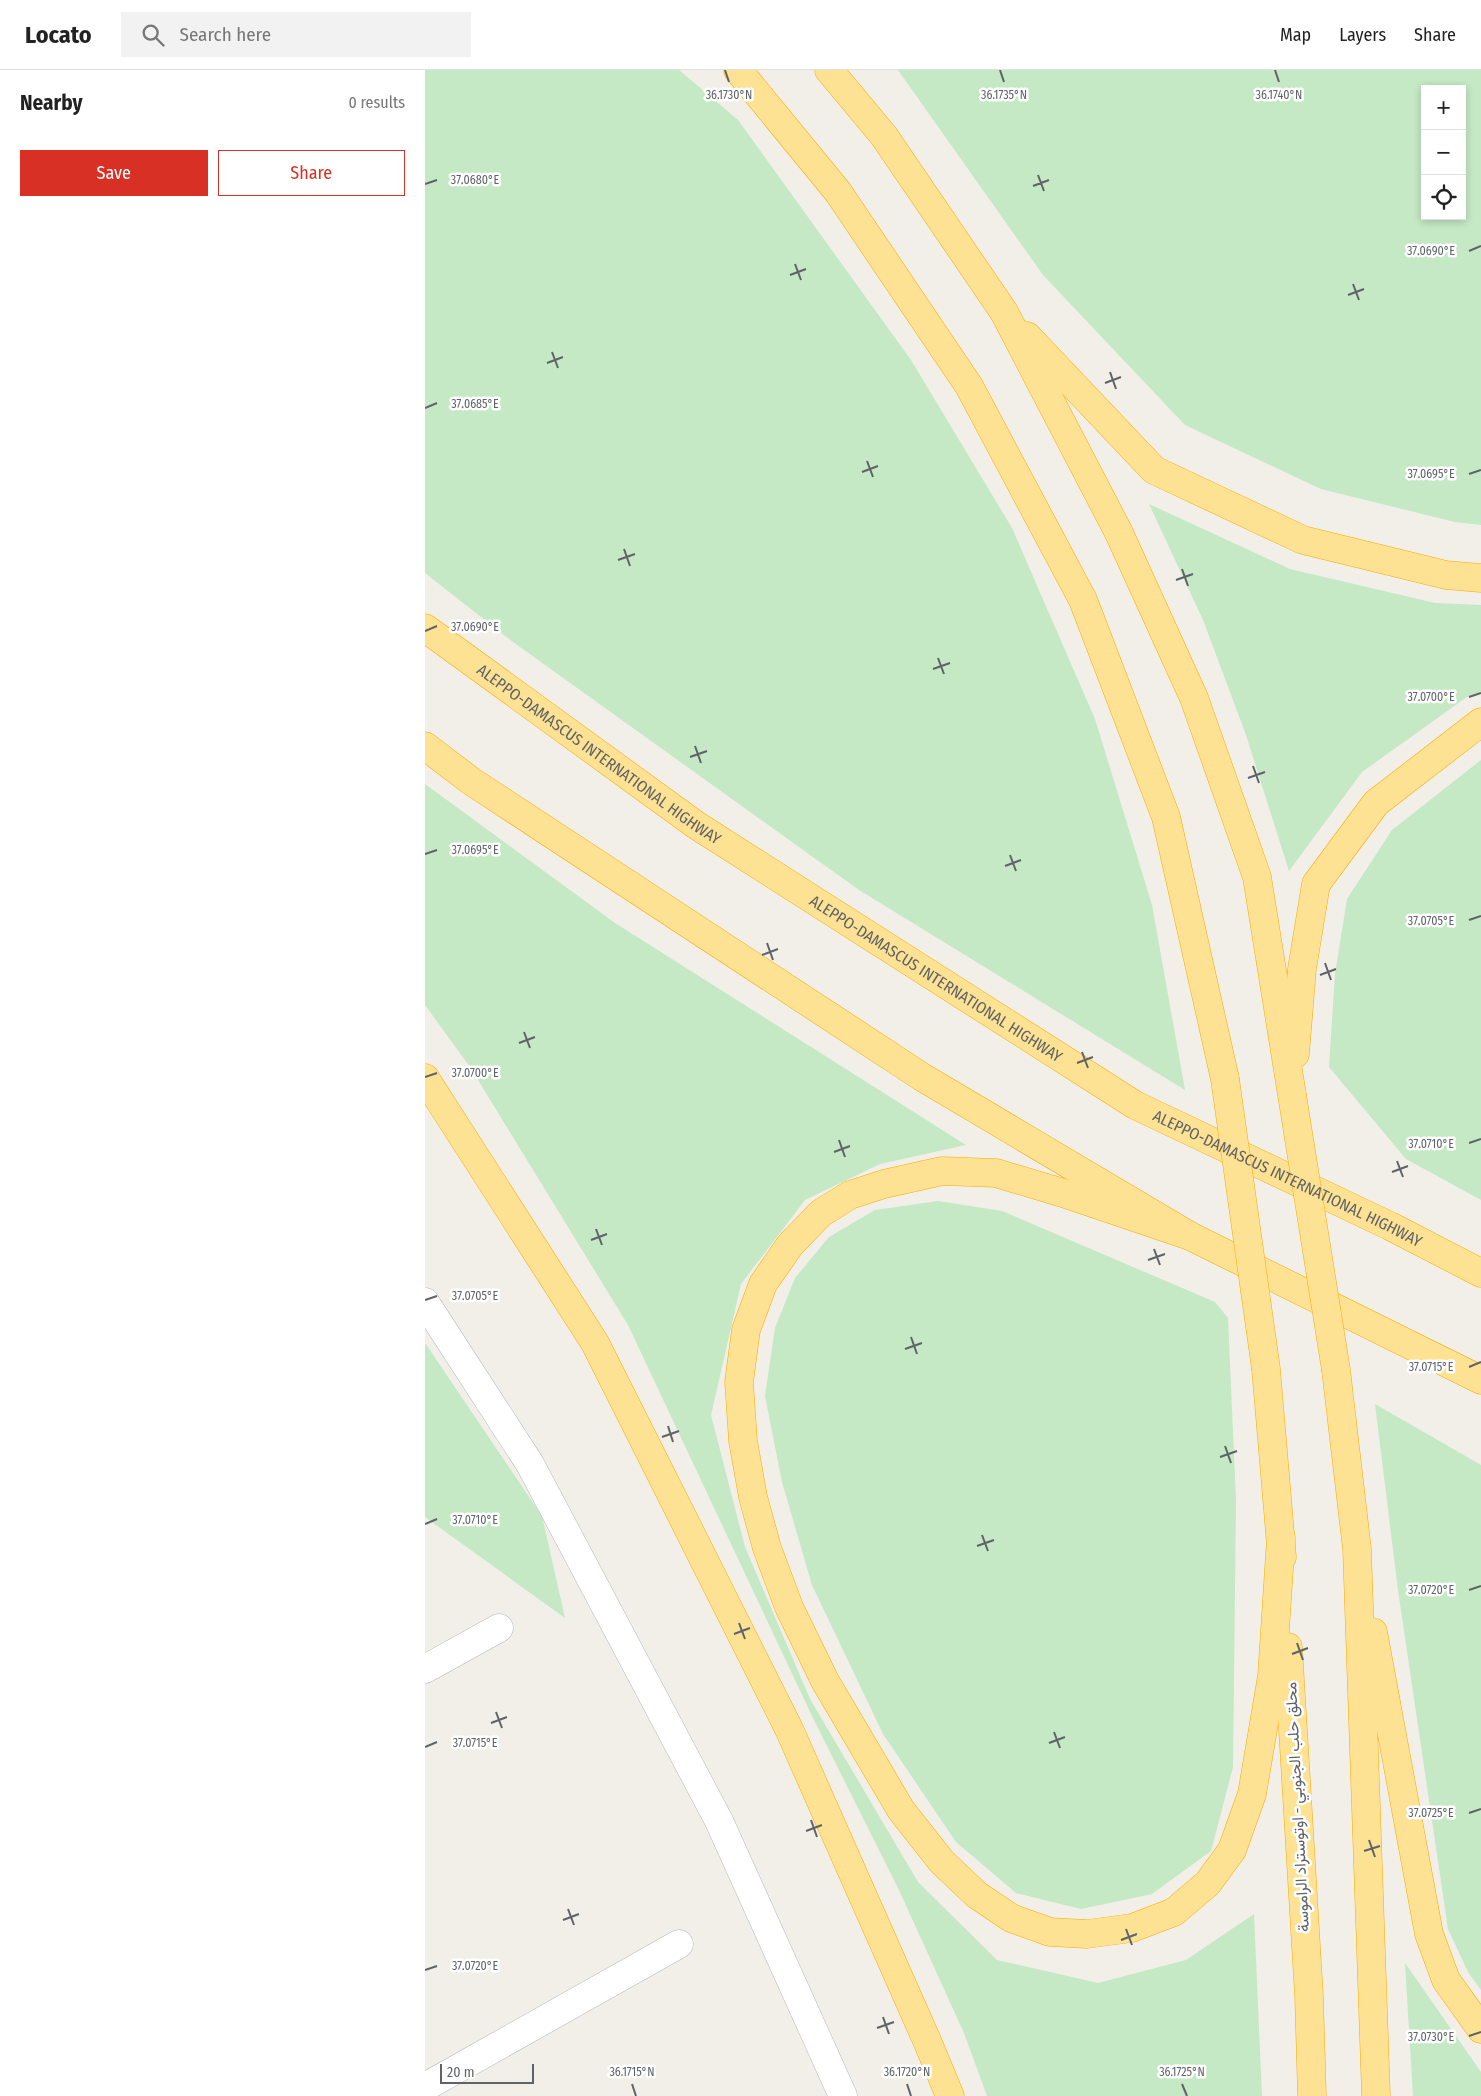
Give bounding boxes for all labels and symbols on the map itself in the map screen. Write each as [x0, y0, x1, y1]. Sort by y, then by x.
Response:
text: 36.1730°N [706, 88, 752, 102]
text: 36.1735°N [981, 88, 1027, 102]
text: 36.1740°N [1256, 88, 1302, 102]
text: 37.0680°E [451, 173, 500, 187]
text: 37.0690°E [1407, 244, 1455, 258]
text: 37.0685°E [451, 397, 499, 411]
text: 37.0695°E [1407, 467, 1455, 481]
text: 37.0690°E [451, 620, 499, 634]
street label: ALEPPO-DAMASCUS INTERNATIONAL HIGHWAY [474, 660, 725, 848]
text: 37.0700°E [1407, 690, 1455, 704]
text: 37.0695°E [451, 843, 499, 857]
street label: ALEPPO-DAMASCUS INTERNATIONAL HIGHWAY [806, 891, 1066, 1066]
text: 37.0705°E [1408, 914, 1455, 928]
text: 37.0700°E [451, 1066, 499, 1080]
street label: ALEPPO-DAMASCUS INTERNATIONAL HIGHWAY [1150, 1106, 1426, 1251]
text: 37.0710°E [1408, 1137, 1454, 1151]
text: 37.0705°E [452, 1289, 499, 1303]
text: 37.0715°E [1409, 1360, 1454, 1374]
text: 37.0710°E [452, 1513, 498, 1527]
text: 37.0720°E [1408, 1583, 1454, 1597]
street label: محلق حلب الجنوبي - اوتوستراد الراموسة [1281, 1681, 1317, 1933]
text: 37.0715°E [453, 1736, 498, 1750]
text: 37.0725°E [1408, 1806, 1454, 1820]
text: 37.0720°E [452, 1959, 498, 1973]
text: 37.0730°E [1408, 2030, 1455, 2044]
scale bar [440, 2061, 534, 2084]
text: 36.1715°N [609, 2065, 655, 2079]
text: 36.1720°N [884, 2065, 930, 2079]
text: 36.1725°N [1159, 2065, 1205, 2079]

